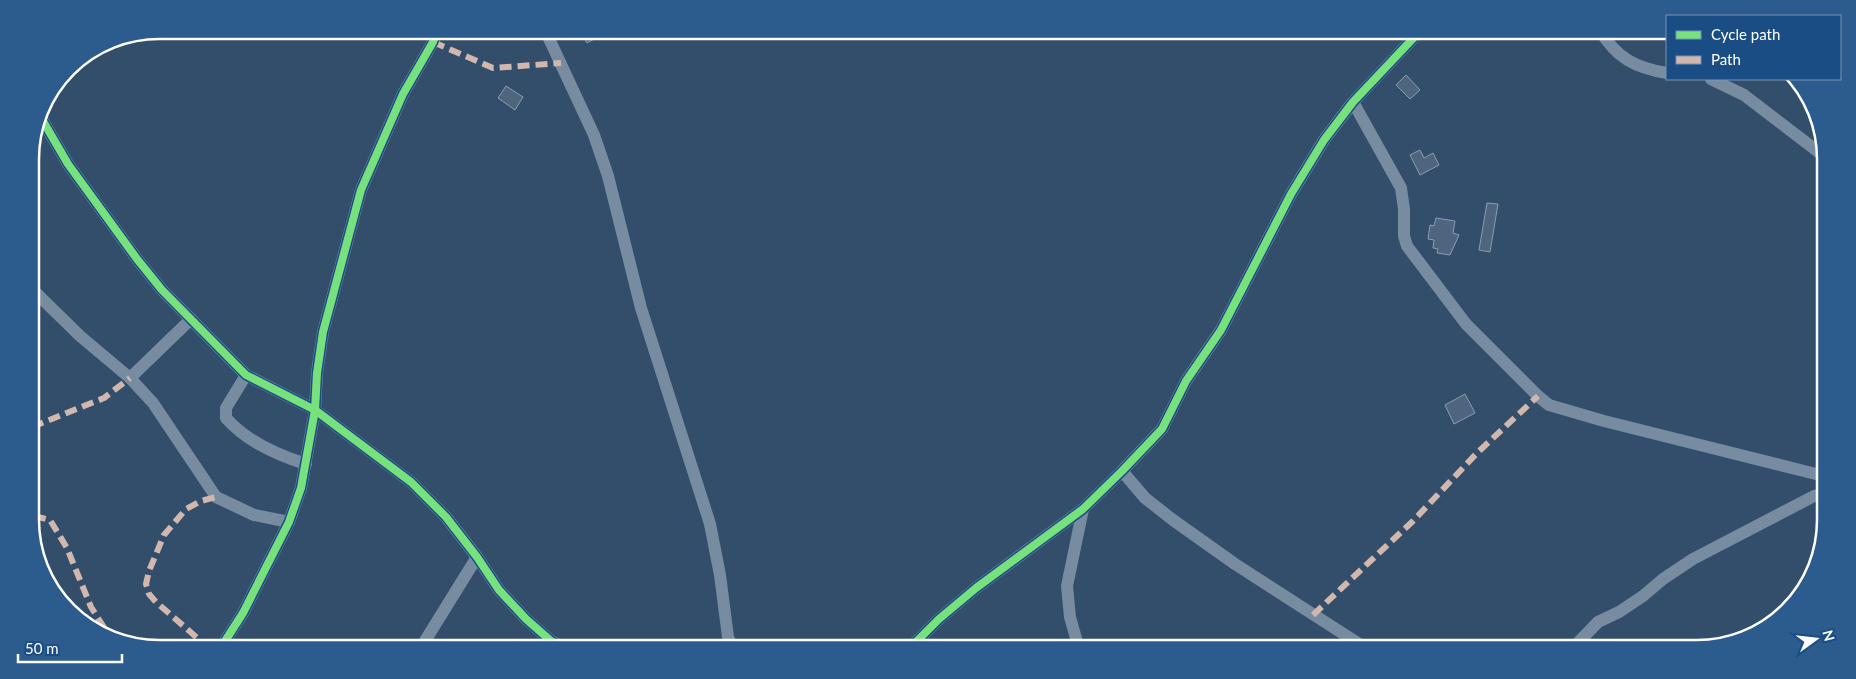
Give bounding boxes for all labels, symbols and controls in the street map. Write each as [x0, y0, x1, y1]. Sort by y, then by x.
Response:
legend [1666, 15, 1841, 80]
text: Cycle path [1711, 25, 1780, 43]
text: Path [1711, 50, 1741, 68]
north arrow [1791, 614, 1841, 664]
text: N [1819, 628, 1839, 643]
scale bar [18, 632, 121, 664]
text: 50 m [25, 639, 59, 657]

